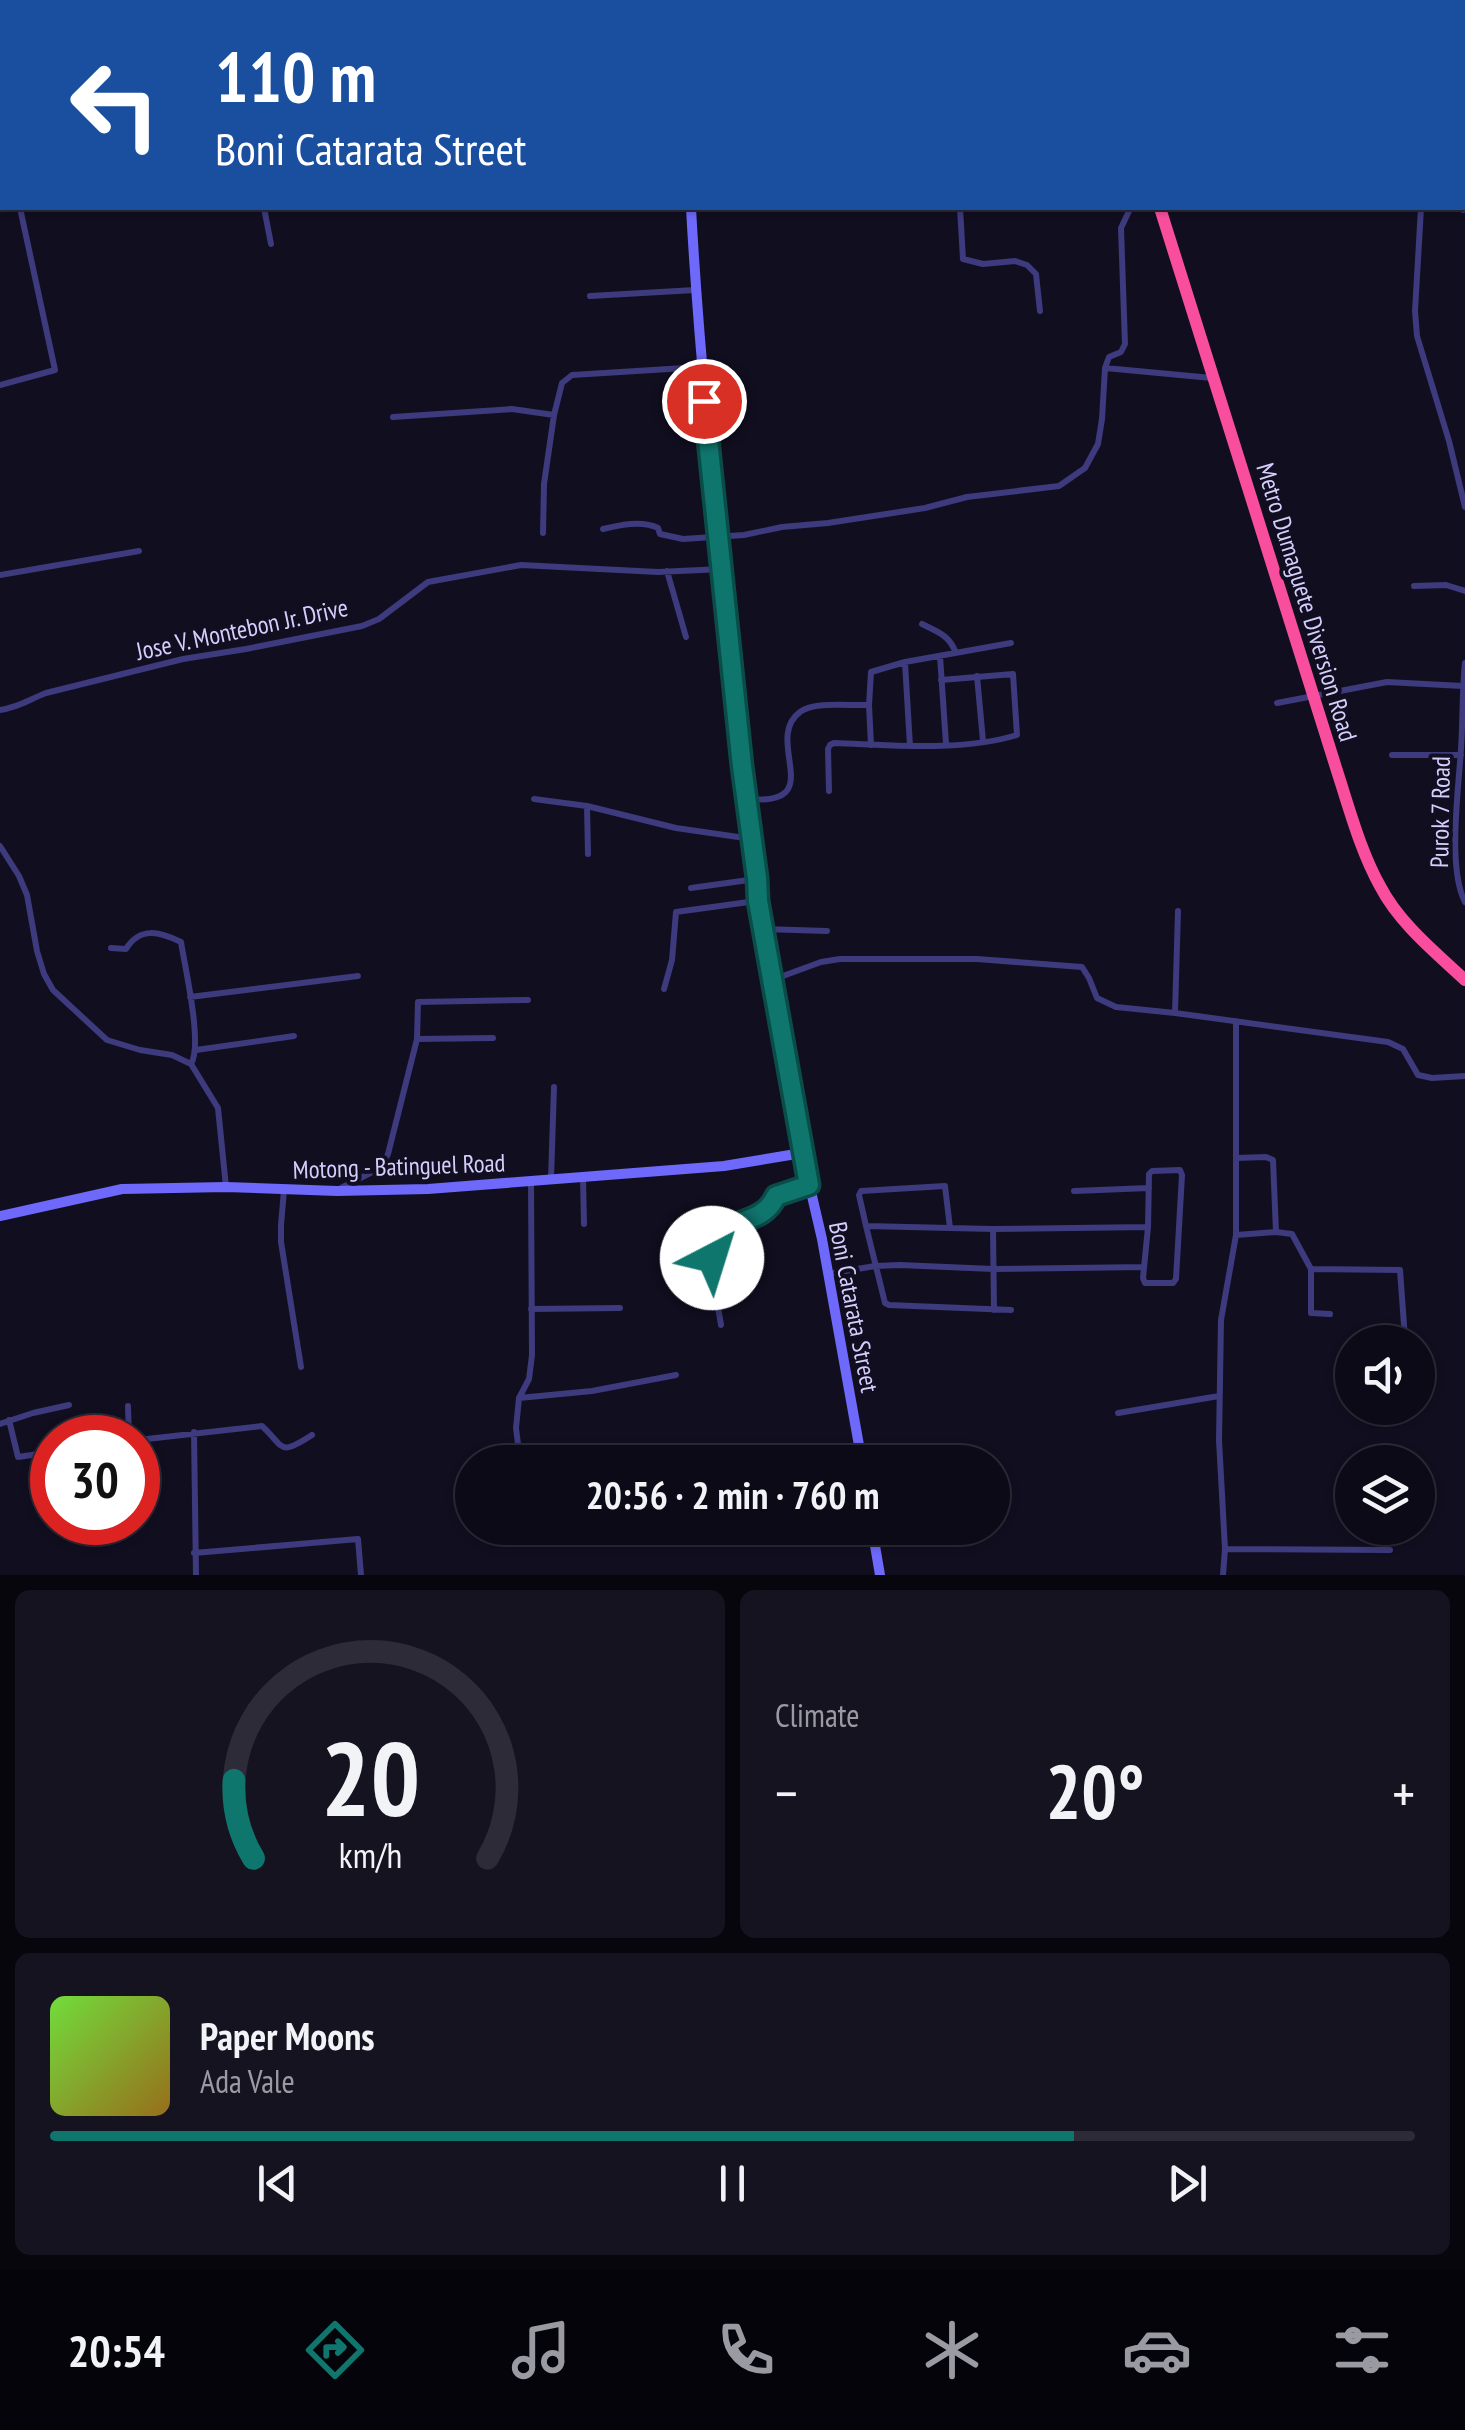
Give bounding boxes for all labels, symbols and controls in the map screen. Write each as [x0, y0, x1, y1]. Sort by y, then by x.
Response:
text: 110 m [215, 31, 376, 121]
icon: left [50, 40, 180, 170]
text: Boni Catarata Street [215, 119, 527, 177]
pin [662, 359, 747, 444]
icon: arrive [677, 374, 732, 429]
street label: Metro Dumaguete Diversion Road [1249, 459, 1365, 745]
street label: Jose V. Montebon Jr. Drive [132, 591, 351, 667]
street label: Purok 7 Road [1423, 756, 1457, 868]
street label: Motong - Batinguel Road [292, 1146, 506, 1186]
position arrow [660, 1206, 764, 1310]
street label: Boni Catarata Street [822, 1219, 886, 1395]
map controls [1335, 1325, 1435, 1545]
button: sound [1335, 1325, 1435, 1425]
speed limit sign: 30 [30, 1415, 160, 1545]
button: layers [1335, 1445, 1435, 1545]
text: 20:56 · 2 min · 760 m [586, 1470, 879, 1519]
text: Climate [775, 1694, 859, 1736]
text: 20 [320, 1710, 420, 1845]
text: 20° [1045, 1743, 1145, 1840]
text: − [775, 1757, 798, 1828]
text: + [1392, 1757, 1415, 1828]
text: km/h [338, 1832, 402, 1878]
text: Paper Moons [200, 2011, 375, 2060]
text: Ada Vale [200, 2060, 295, 2102]
icon: previous [250, 2156, 305, 2211]
icon: pause [705, 2156, 760, 2211]
icon: next [1160, 2156, 1215, 2211]
icon: directions [300, 2315, 370, 2385]
icon: music [506, 2315, 576, 2385]
icon: phone [711, 2315, 781, 2385]
icon: climate [917, 2315, 987, 2385]
icon: car [1122, 2315, 1192, 2385]
icon: filters [1327, 2315, 1397, 2385]
text: 20:54 [68, 2321, 165, 2379]

